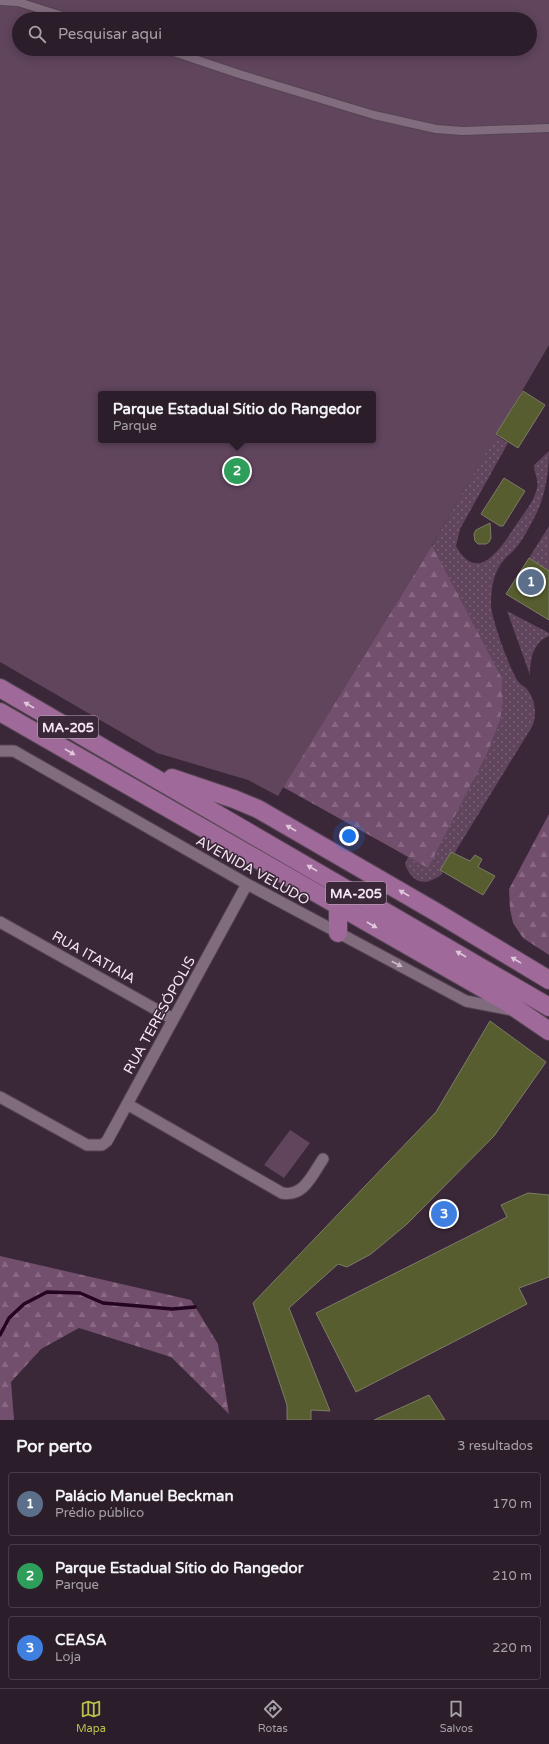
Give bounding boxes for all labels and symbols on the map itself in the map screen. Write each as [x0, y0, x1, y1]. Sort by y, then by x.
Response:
pin: 2 [224, 456, 250, 486]
pin: 1 [518, 567, 544, 597]
one-way arrow [24, 702, 35, 709]
road number: MA-205 [38, 716, 98, 738]
one-way arrow [64, 748, 76, 755]
one-way arrow [285, 825, 297, 832]
your location [339, 826, 359, 846]
street label: AVENIDA VELUDO [193, 832, 312, 909]
one-way arrow [306, 865, 318, 872]
road number: MA-205 [326, 882, 386, 904]
one-way arrow [398, 890, 410, 897]
one-way arrow [366, 921, 378, 928]
street label: RUA ITATIAIA [49, 927, 139, 987]
one-way arrow [455, 951, 467, 958]
street label: RUA TERESÓPOLIS [120, 953, 199, 1077]
one-way arrow [510, 956, 522, 963]
one-way arrow [392, 961, 403, 968]
pin: 3 [431, 1199, 457, 1229]

